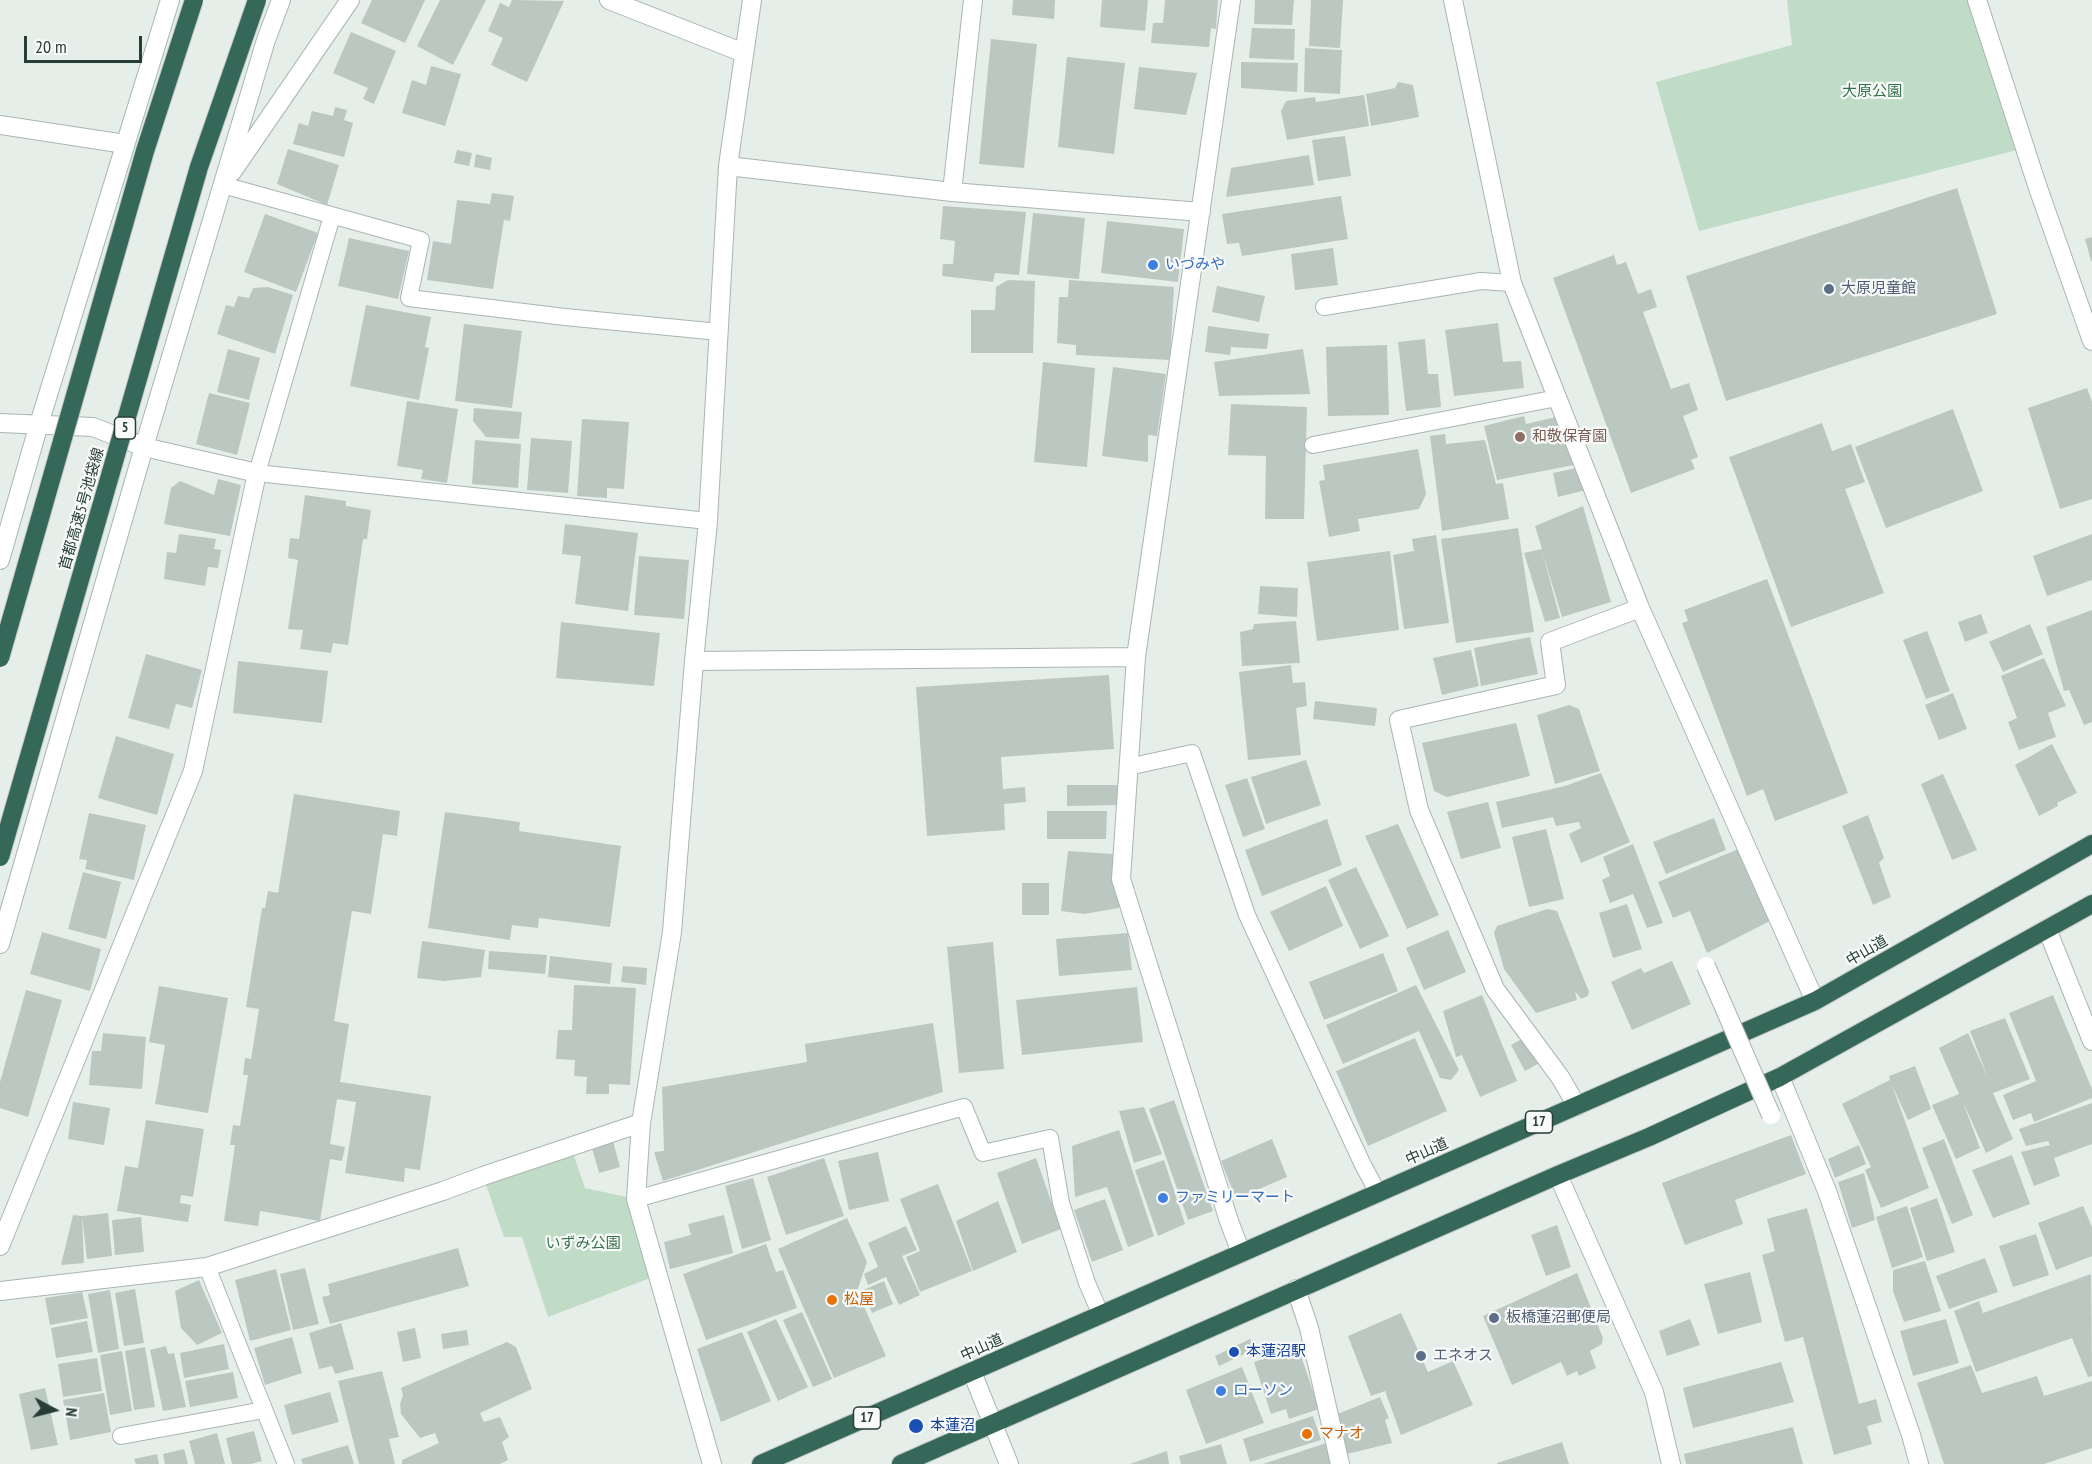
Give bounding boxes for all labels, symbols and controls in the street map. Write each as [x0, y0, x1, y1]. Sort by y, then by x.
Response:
scale bar [27, 24, 146, 62]
text: 20 m [35, 35, 67, 58]
park label: 大原公園 [1842, 83, 1902, 101]
place label: いづみや [1165, 256, 1225, 274]
marker: いづみや [1146, 258, 1160, 272]
place label: 大原児童館 [1841, 280, 1916, 298]
marker: 大原児童館 [1822, 282, 1836, 296]
road number: 5 [114, 417, 136, 439]
place label: 和敬保育園 [1532, 428, 1607, 446]
marker: 和敬保育園 [1513, 430, 1527, 444]
street label: 首都高速5号池袋線 [56, 446, 108, 572]
street label: 中山道 [1843, 932, 1891, 970]
road number: 17 [1526, 1111, 1552, 1133]
street label: 中山道 [1403, 1135, 1451, 1169]
place label: ファミリーマート [1175, 1189, 1295, 1207]
marker: ファミリーマート [1156, 1191, 1170, 1205]
park label: いずみ公園 [546, 1235, 620, 1253]
place label: 松屋 [844, 1291, 874, 1309]
marker: 松屋 [825, 1293, 839, 1307]
place label: 板橋蓮沼郵便局 [1506, 1309, 1611, 1327]
marker: 板橋蓮沼郵便局 [1487, 1311, 1501, 1325]
street label: 中山道 [958, 1331, 1006, 1365]
place label: 本蓮沼駅 [1246, 1343, 1306, 1361]
marker: 本蓮沼駅 [1227, 1345, 1241, 1359]
place label: エネオス [1433, 1347, 1493, 1365]
marker: エネオス [1414, 1349, 1428, 1363]
north arrow [24, 1380, 84, 1440]
place label: ローソン [1233, 1382, 1293, 1400]
marker: ローソン [1214, 1384, 1228, 1398]
text: N [61, 1407, 82, 1418]
road number: 17 [854, 1407, 880, 1429]
marker: 本蓮沼 [907, 1417, 925, 1435]
place label: 本蓮沼 [930, 1417, 975, 1435]
place label: マナオ [1319, 1425, 1364, 1443]
marker: マナオ [1300, 1427, 1314, 1441]

